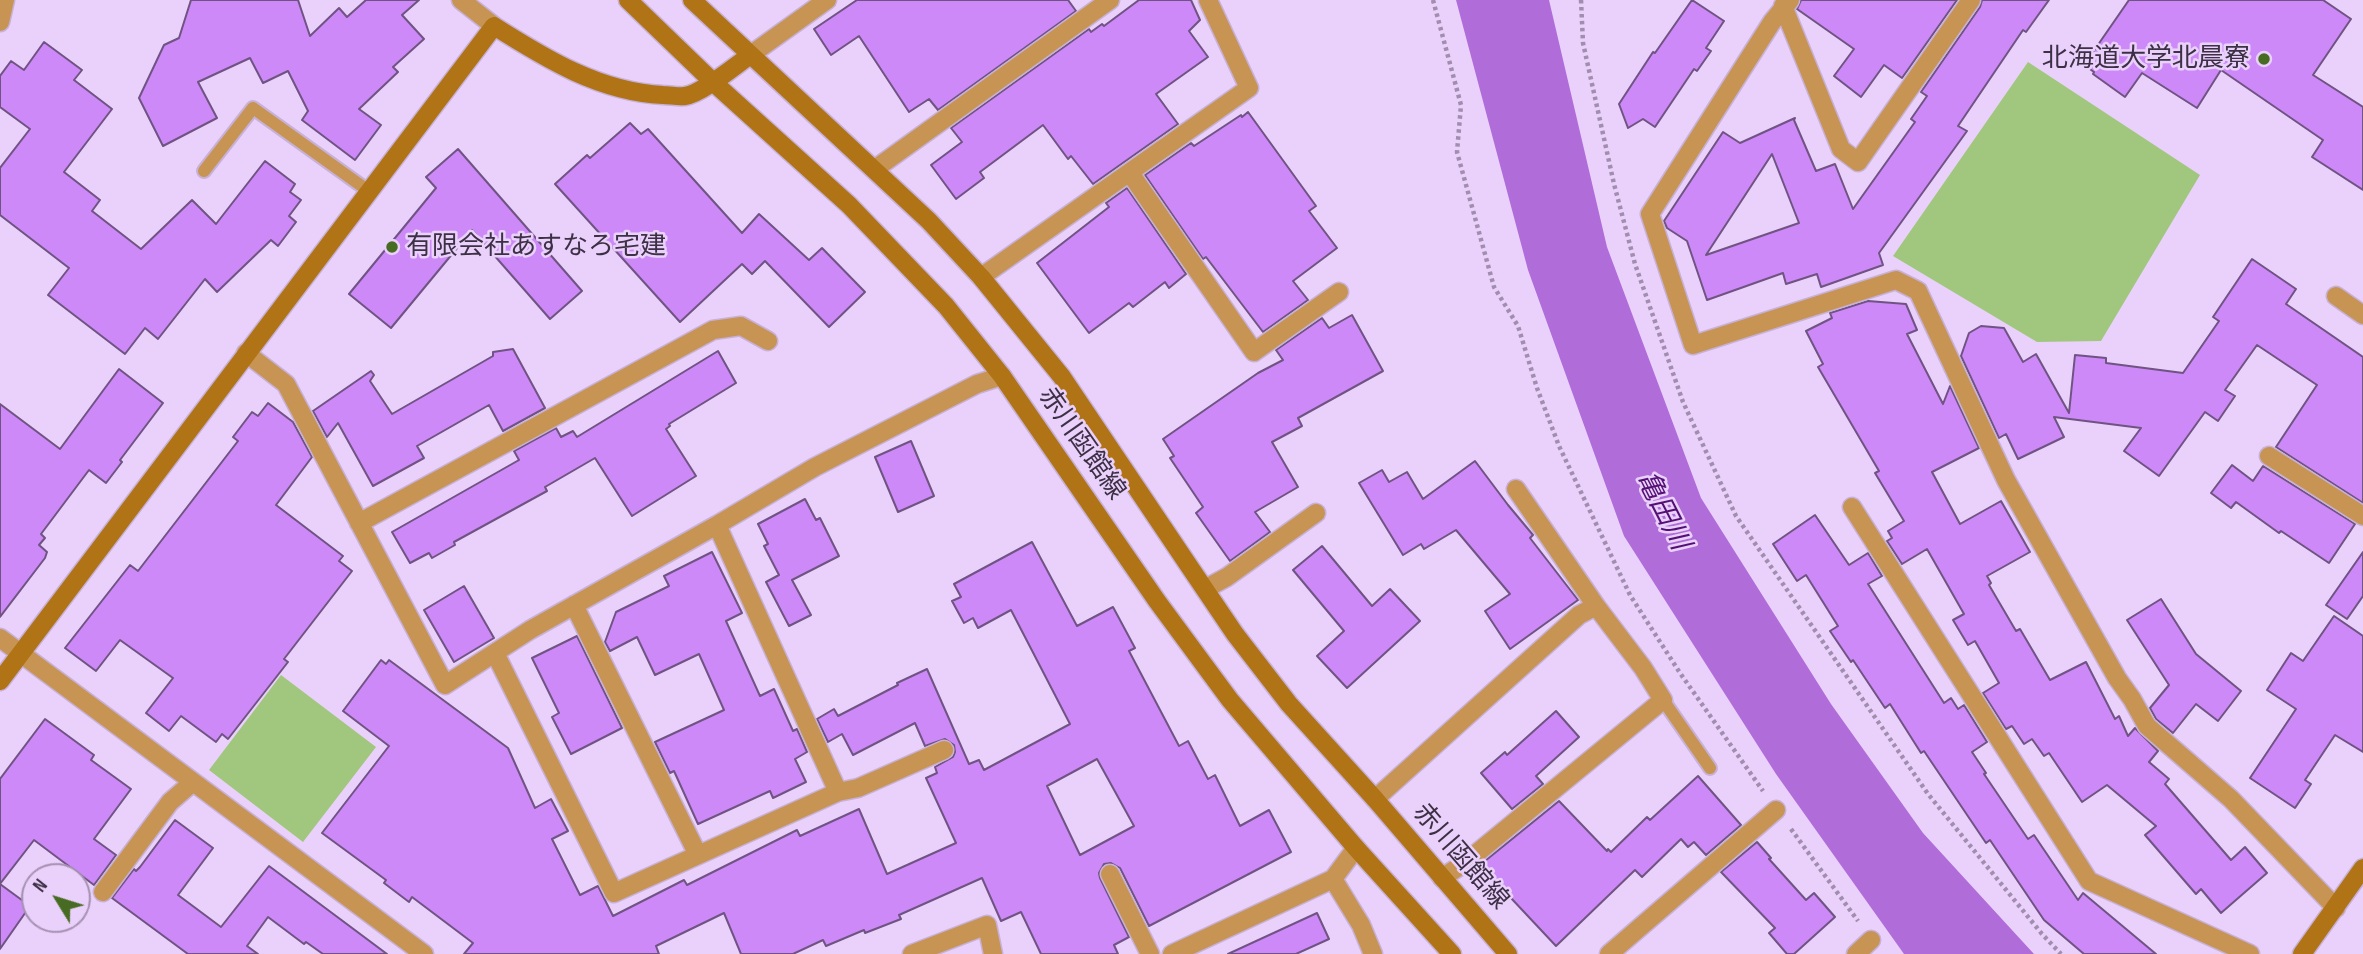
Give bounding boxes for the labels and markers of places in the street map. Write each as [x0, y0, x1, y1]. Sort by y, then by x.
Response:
place label: 北海道大学北晨寮 [2042, 43, 2250, 75]
marker: 北海道大学北晨寮 [2256, 51, 2272, 67]
place label: 有限会社あすなろ宅建 [406, 231, 666, 263]
marker: 有限会社あすなろ宅建 [384, 239, 400, 255]

